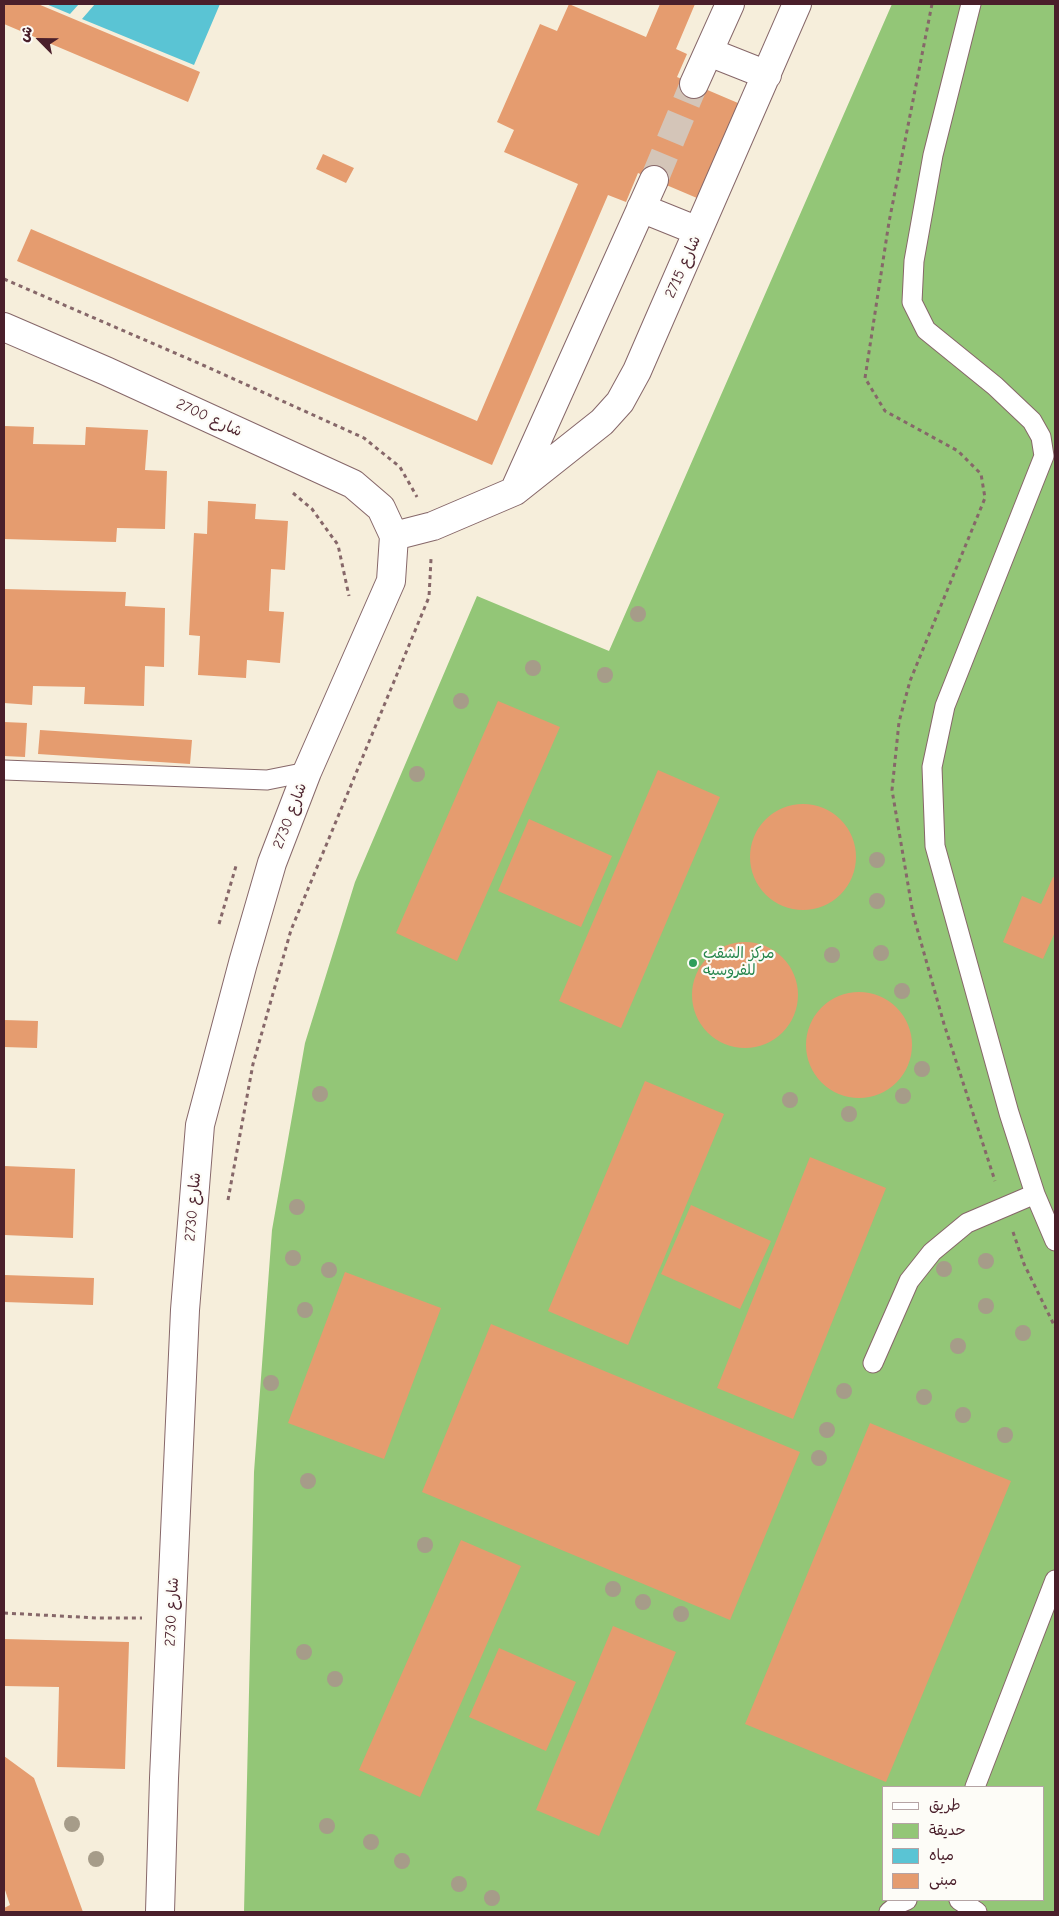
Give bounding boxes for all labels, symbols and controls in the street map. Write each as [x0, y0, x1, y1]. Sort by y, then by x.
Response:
north arrow [15, 15, 65, 65]
text: ش [15, 24, 37, 44]
street label: شارع 2715 [661, 233, 705, 301]
street label: شارع 2700 [173, 395, 245, 441]
street label: شارع 2730 [269, 781, 311, 851]
place label: مركز الشقب للفروسيه [703, 945, 775, 980]
marker: مركز الشقب للفروسيه [687, 957, 699, 969]
street label: شارع 2730 [181, 1172, 205, 1242]
street label: شارع 2730 [161, 1577, 183, 1647]
legend [882, 1786, 1044, 1901]
text: طريق [929, 1796, 961, 1814]
text: حديقة [929, 1821, 966, 1839]
text: مياه [929, 1846, 954, 1864]
text: مبنى [929, 1871, 957, 1889]

